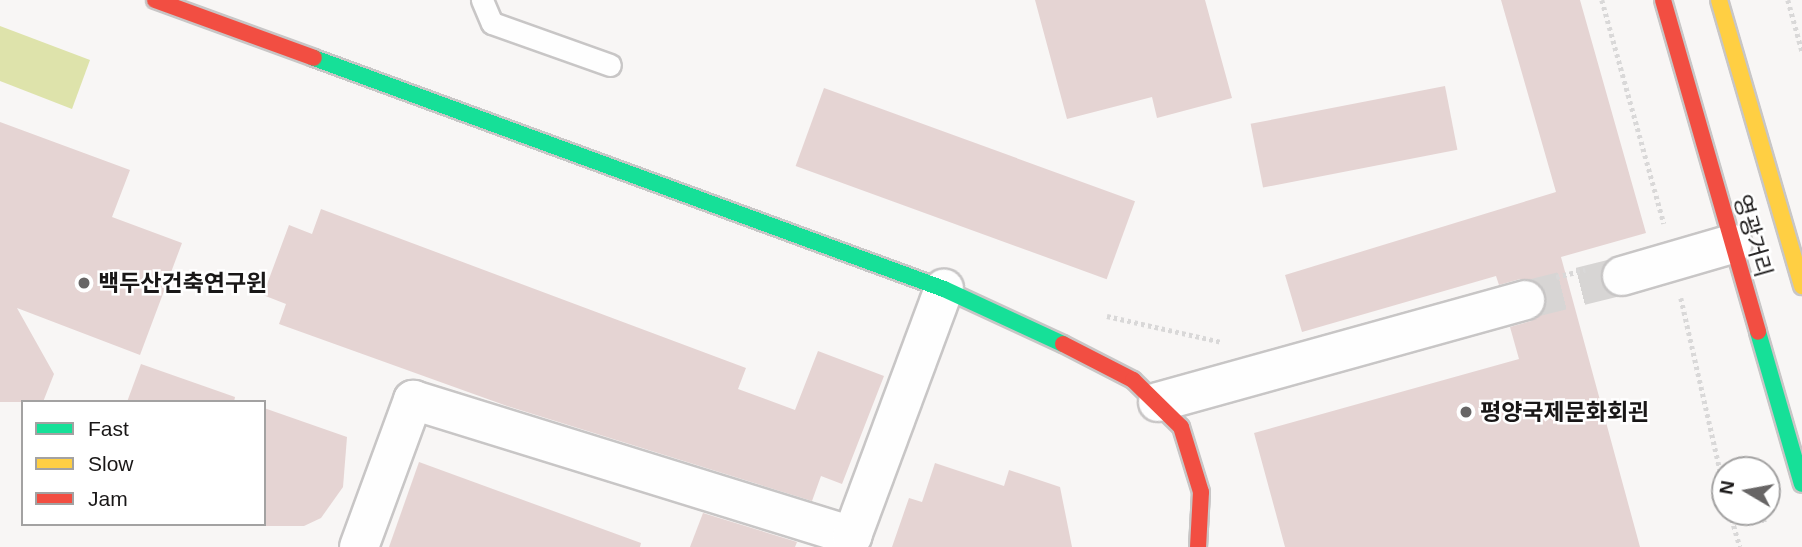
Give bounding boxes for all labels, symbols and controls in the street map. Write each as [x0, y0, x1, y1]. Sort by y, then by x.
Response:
street label: 영광거리 [1728, 192, 1778, 280]
place label: 백두산건축연구윈 [98, 269, 267, 297]
marker: 백두산건축연구윈 [76, 275, 92, 291]
place label: 평양국제문화회괸 [1480, 398, 1649, 426]
legend [21, 400, 266, 526]
marker: 평양국제문화회괸 [1458, 404, 1474, 420]
text: Fast [88, 417, 129, 440]
text: Slow [88, 452, 134, 475]
north arrow [1711, 456, 1781, 526]
text: N [1715, 479, 1738, 496]
text: Jam [88, 487, 128, 510]

